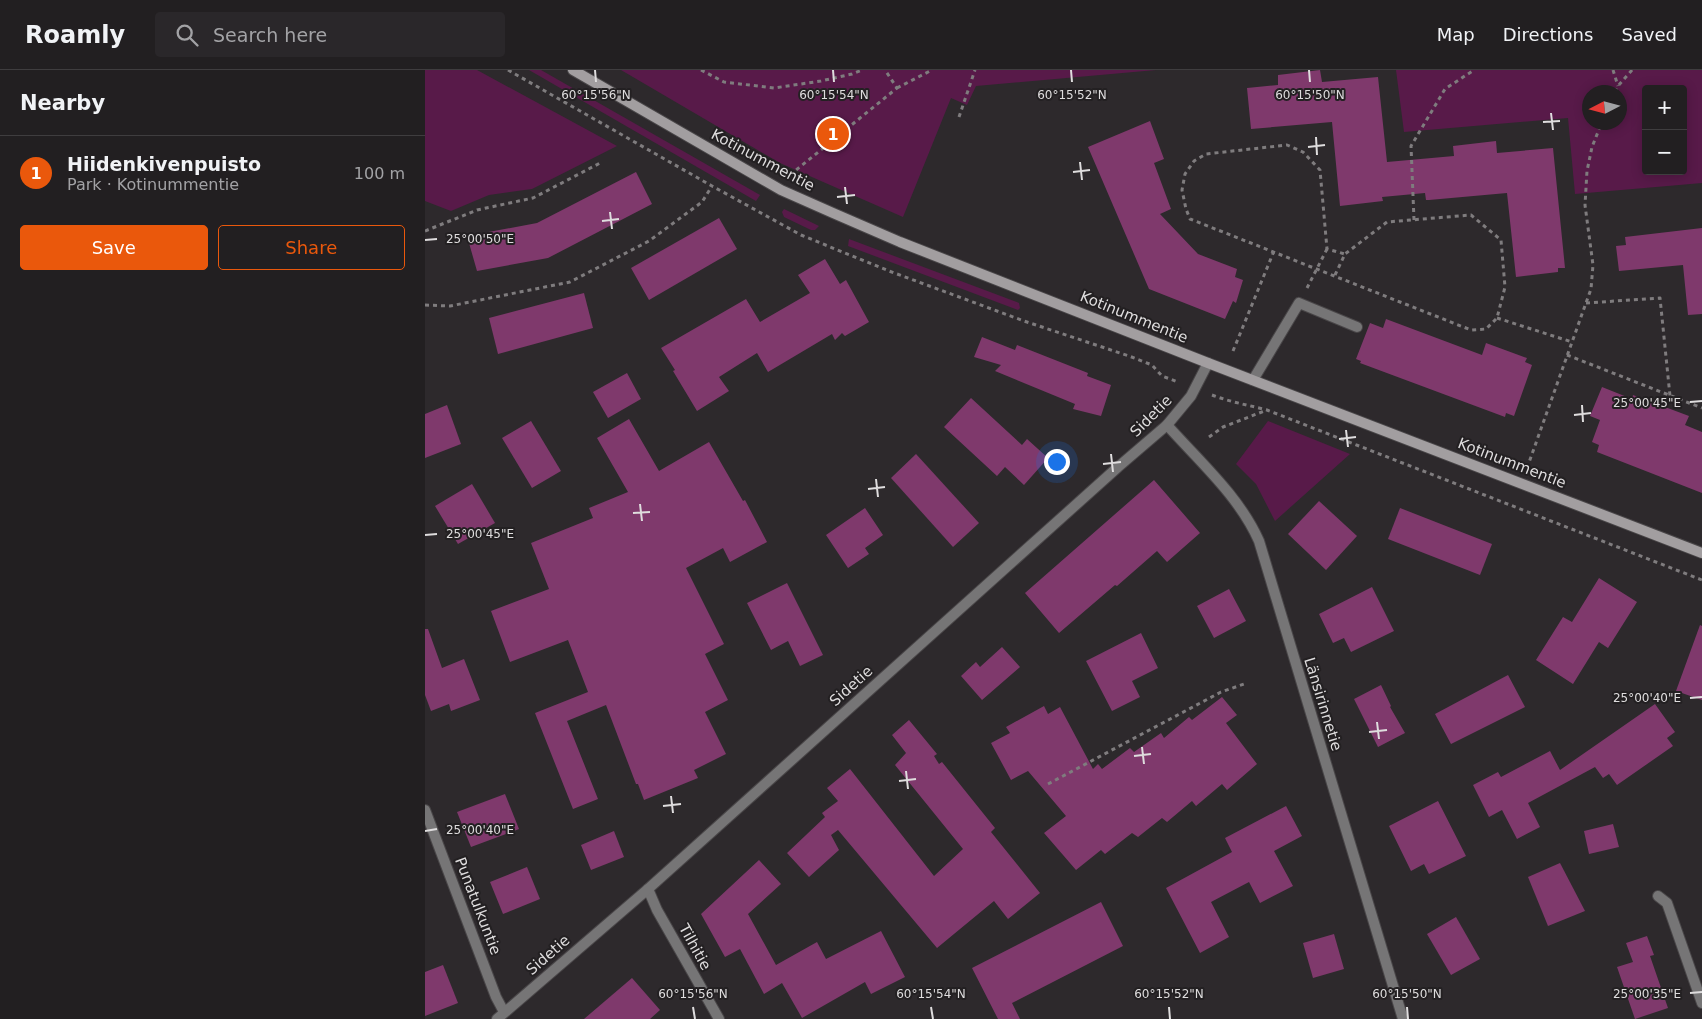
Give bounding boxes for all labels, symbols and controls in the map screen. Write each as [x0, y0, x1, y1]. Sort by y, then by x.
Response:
search box [155, 12, 505, 57]
text: Roamly [25, 21, 125, 49]
icon: search [173, 21, 201, 49]
text: Search here [213, 24, 327, 46]
text: Map [1437, 24, 1475, 45]
text: Directions [1503, 24, 1593, 45]
text: Saved [1621, 24, 1677, 45]
north arrow [1582, 85, 1627, 130]
map controls [1642, 85, 1687, 175]
button: + [1642, 85, 1687, 130]
text: 60°15'56"N [561, 88, 631, 102]
text: 60°15'54"N [799, 88, 869, 102]
text: 60°15'52"N [1037, 88, 1107, 102]
text: 60°15'50"N [1275, 88, 1345, 102]
text: Nearby [20, 91, 105, 115]
pin: 1 [817, 115, 849, 153]
street label: Kotinummentie [708, 125, 818, 195]
button: − [1642, 130, 1687, 175]
text: Hiidenkivenpuisto [67, 153, 261, 175]
text: 1 [30, 164, 42, 183]
text: 100 m [354, 164, 405, 183]
text: Park · Kotinummentie [67, 175, 239, 194]
button: Save [20, 225, 208, 270]
button: Share [218, 225, 405, 270]
text: 25°00'50"E [446, 232, 514, 246]
street label: Kotinummentie [1078, 287, 1190, 347]
street label: Sidetie [1126, 391, 1176, 441]
text: 25°00'45"E [1613, 396, 1681, 410]
street label: Kotinummentie [1455, 434, 1569, 492]
your location [1044, 449, 1070, 475]
text: 25°00'45"E [446, 527, 514, 541]
street label: Länsirinnetie [1300, 655, 1346, 753]
street label: Sidetie [826, 662, 876, 710]
text: 25°00'40"E [1613, 691, 1681, 705]
text: 25°00'40"E [446, 823, 514, 837]
street label: Punatulkuntie [451, 855, 505, 957]
street label: Tilhitie [675, 920, 715, 973]
street label: Sidetie [523, 931, 573, 979]
text: 60°15'56"N [658, 987, 728, 1001]
text: 60°15'54"N [896, 987, 966, 1001]
text: 60°15'52"N [1134, 987, 1204, 1001]
text: 60°15'50"N [1372, 987, 1442, 1001]
text: 25°00'35"E [1613, 987, 1681, 1001]

